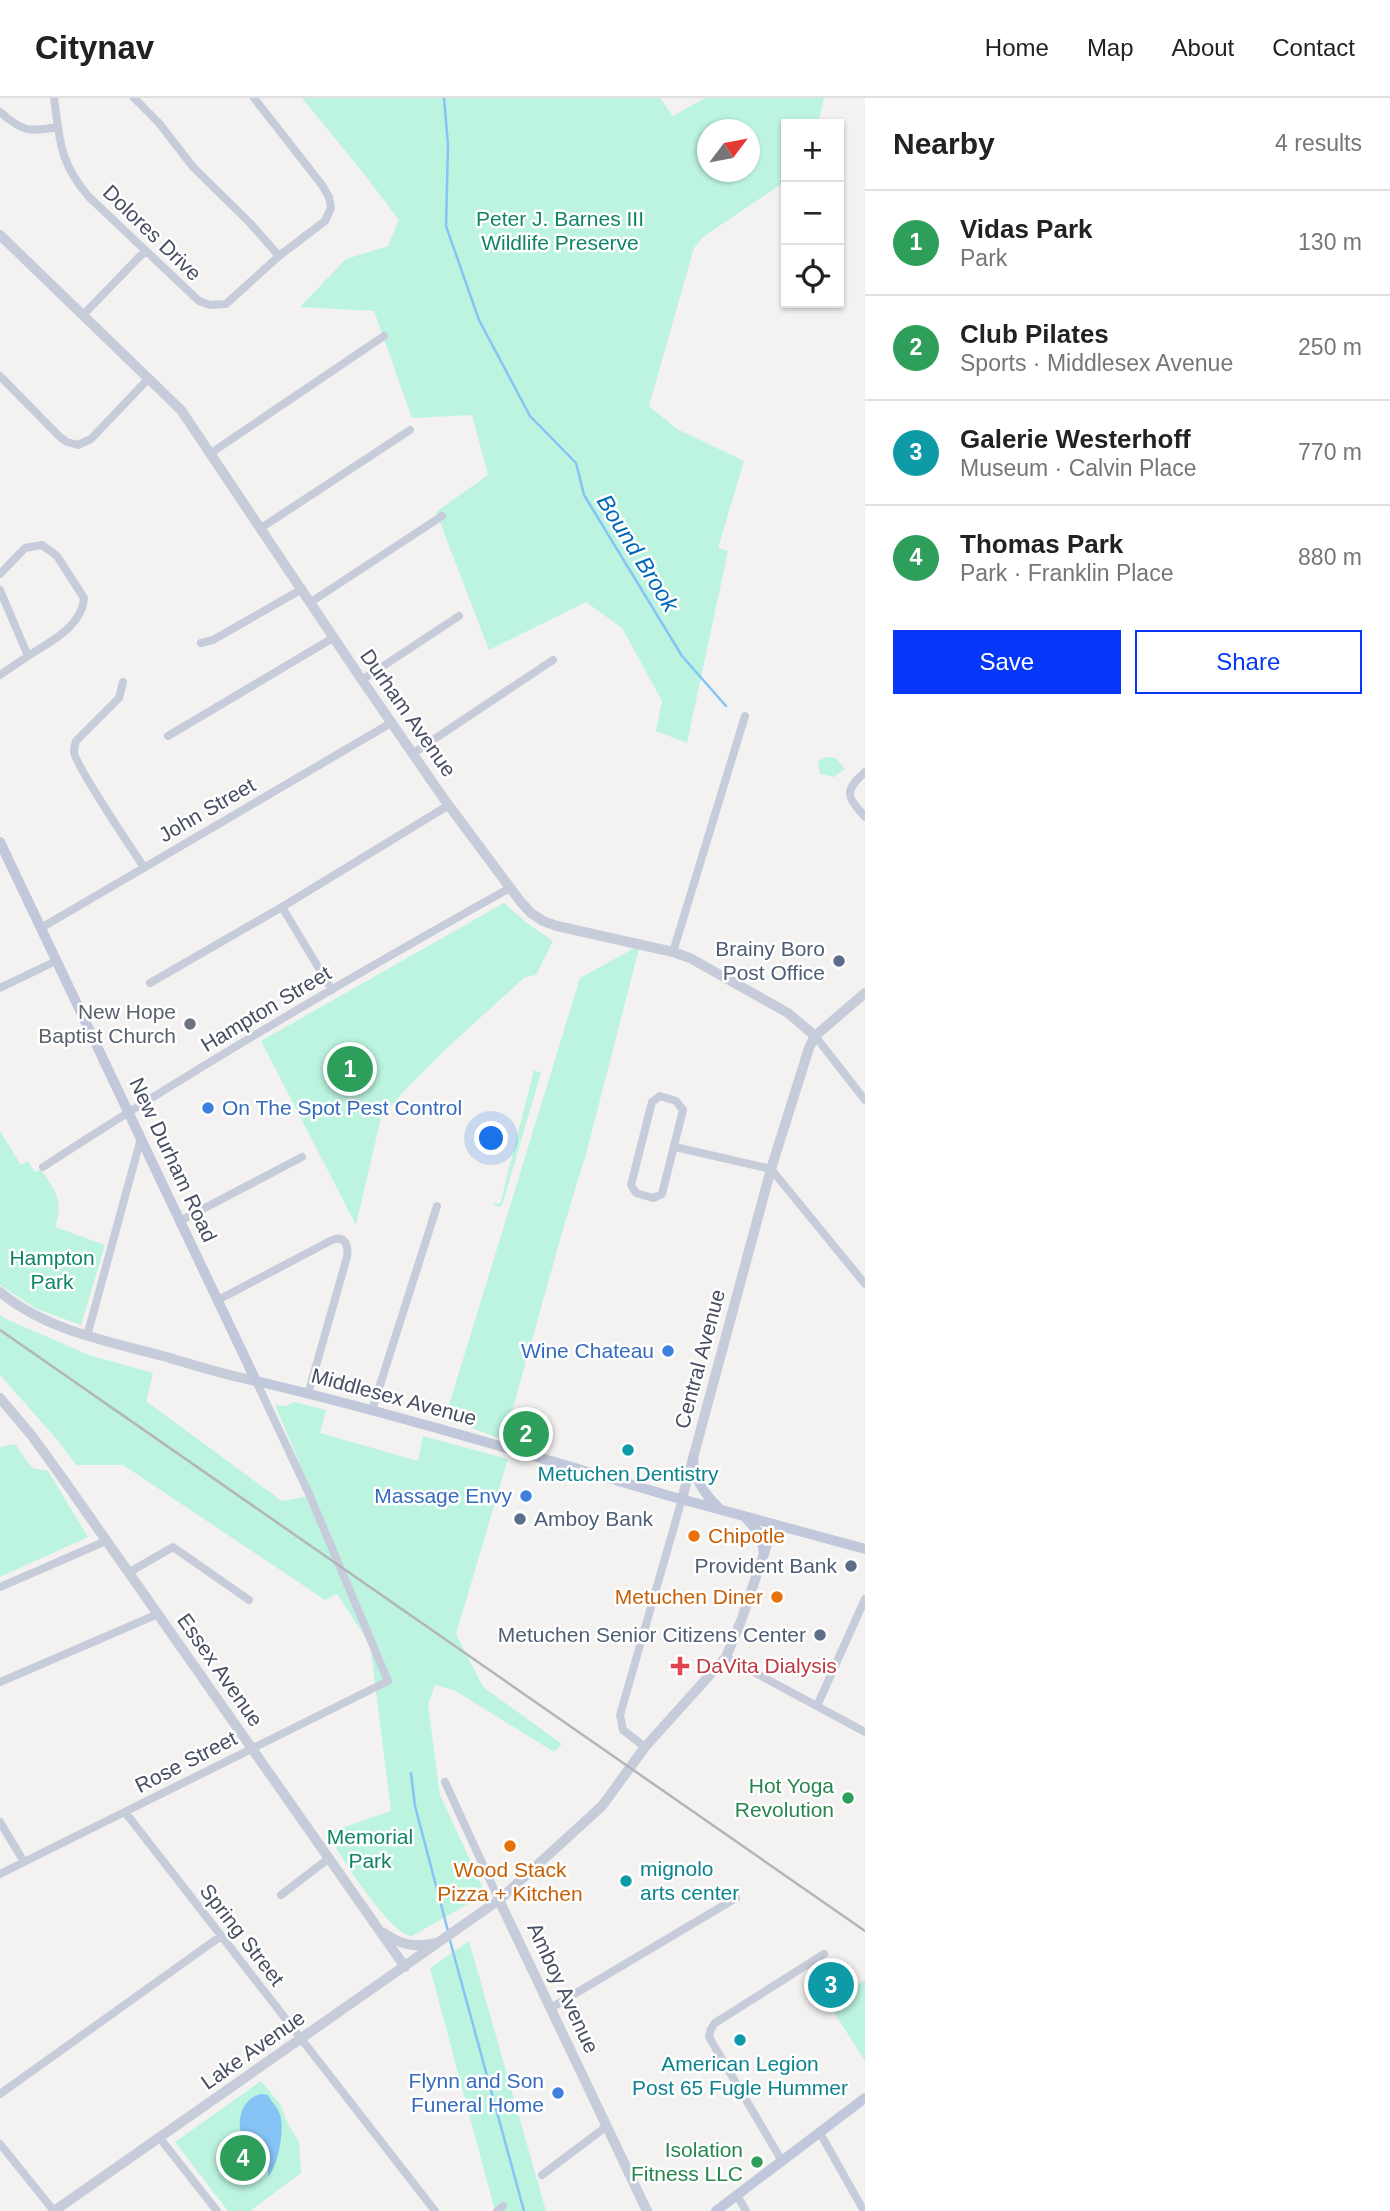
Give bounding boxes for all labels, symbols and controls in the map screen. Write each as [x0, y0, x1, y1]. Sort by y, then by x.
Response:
text: Citynav [35, 29, 154, 66]
text: Home [985, 34, 1049, 61]
text: Map [1087, 34, 1134, 61]
text: About [1172, 34, 1234, 61]
text: Contact [1272, 34, 1355, 61]
north arrow [697, 119, 760, 182]
map controls [781, 119, 844, 308]
button: + [781, 119, 844, 182]
text: Nearby [893, 127, 995, 160]
text: 4 results [1275, 130, 1362, 156]
street label: Dolores Drive [99, 180, 206, 285]
button: − [781, 182, 844, 245]
park label: Peter J. Barnes III Wildlife Preserve [476, 207, 644, 254]
text: Vidas Park [960, 214, 1093, 244]
text: 1 [910, 229, 922, 255]
text: 130 m [1298, 229, 1362, 255]
button: locate [781, 245, 844, 308]
text: Park [960, 245, 1007, 271]
text: Club Pilates [960, 319, 1109, 349]
text: 2 [910, 334, 922, 360]
text: 250 m [1298, 334, 1362, 360]
text: Sports · Middlesex Avenue [960, 350, 1233, 376]
text: Galerie Westerhoff [960, 424, 1191, 454]
text: 3 [910, 439, 922, 465]
text: 770 m [1298, 439, 1362, 465]
text: Museum · Calvin Place [960, 455, 1196, 481]
water label: Bound Brook [592, 490, 685, 618]
text: Thomas Park [960, 529, 1123, 559]
text: 4 [910, 544, 922, 570]
text: 880 m [1298, 544, 1362, 570]
text: Park · Franklin Place [960, 560, 1173, 586]
button: Save [893, 630, 1121, 694]
button: Share [1135, 630, 1362, 694]
street label: Durham Avenue [356, 645, 461, 781]
street label: John Street [154, 773, 259, 846]
place label: Brainy Boro Post Office [715, 937, 825, 984]
marker: Brainy Boro Post Office [831, 953, 847, 969]
street label: Hampton Street [197, 961, 335, 1056]
place label: New Hope Baptist Church [38, 1000, 176, 1047]
marker: New Hope Baptist Church [182, 1016, 198, 1032]
pin: 1 [327, 1043, 373, 1095]
street label: New Durham Road [125, 1074, 222, 1246]
place label: On The Spot Pest Control [222, 1096, 462, 1119]
marker: On The Spot Pest Control [200, 1100, 216, 1116]
your location [474, 1121, 508, 1155]
park label: Hampton Park [9, 1246, 95, 1293]
street label: Central Avenue [670, 1287, 729, 1431]
place label: Wine Chateau [521, 1339, 654, 1362]
marker: Wine Chateau [660, 1343, 676, 1359]
street label: Middlesex Avenue [309, 1363, 479, 1430]
pin: 2 [503, 1408, 549, 1460]
marker: Metuchen Dentistry [620, 1442, 636, 1458]
place label: Metuchen Dentistry [538, 1462, 719, 1485]
place label: Massage Envy [374, 1484, 512, 1507]
marker: Massage Envy [518, 1488, 534, 1504]
place label: Amboy Bank [534, 1507, 654, 1530]
marker: Amboy Bank [512, 1511, 528, 1527]
place label: Chipotle [708, 1524, 785, 1547]
marker: Chipotle [686, 1528, 702, 1544]
place label: Provident Bank [695, 1554, 837, 1577]
marker: Provident Bank [843, 1558, 859, 1574]
place label: Metuchen Diner [615, 1585, 763, 1608]
marker: Metuchen Diner [769, 1589, 785, 1605]
street label: Essex Avenue [173, 1609, 268, 1731]
place label: Metuchen Senior Citizens Center [498, 1623, 806, 1646]
marker: Metuchen Senior Citizens Center [812, 1627, 828, 1643]
place label: DaVita Dialysis [696, 1654, 837, 1677]
marker: DaVita Dialysis [670, 1656, 690, 1676]
street label: Rose Street [131, 1726, 241, 1797]
place label: Hot Yoga Revolution [735, 1774, 834, 1821]
marker: Hot Yoga Revolution [840, 1790, 856, 1806]
park label: Memorial Park [327, 1825, 413, 1872]
marker: Wood Stack Pizza + Kitchen [502, 1838, 518, 1854]
place label: mignolo arts center [640, 1857, 739, 1904]
place label: Wood Stack Pizza + Kitchen [437, 1858, 583, 1905]
marker: mignolo arts center [618, 1873, 634, 1889]
street label: Spring Street [196, 1879, 289, 1990]
street label: Amboy Avenue [523, 1919, 604, 2056]
pin: 3 [808, 1959, 854, 2011]
street label: Lake Avenue [197, 2005, 309, 2094]
marker: American Legion Post 65 Fugle Hummer [732, 2032, 748, 2048]
place label: American Legion Post 65 Fugle Hummer [632, 2052, 848, 2099]
place label: Flynn and Son Funeral Home [409, 2069, 544, 2116]
marker: Flynn and Son Funeral Home [550, 2085, 566, 2101]
pin: 4 [220, 2132, 266, 2184]
place label: Isolation Fitness LLC [631, 2138, 743, 2185]
marker: Isolation Fitness LLC [749, 2154, 765, 2170]

